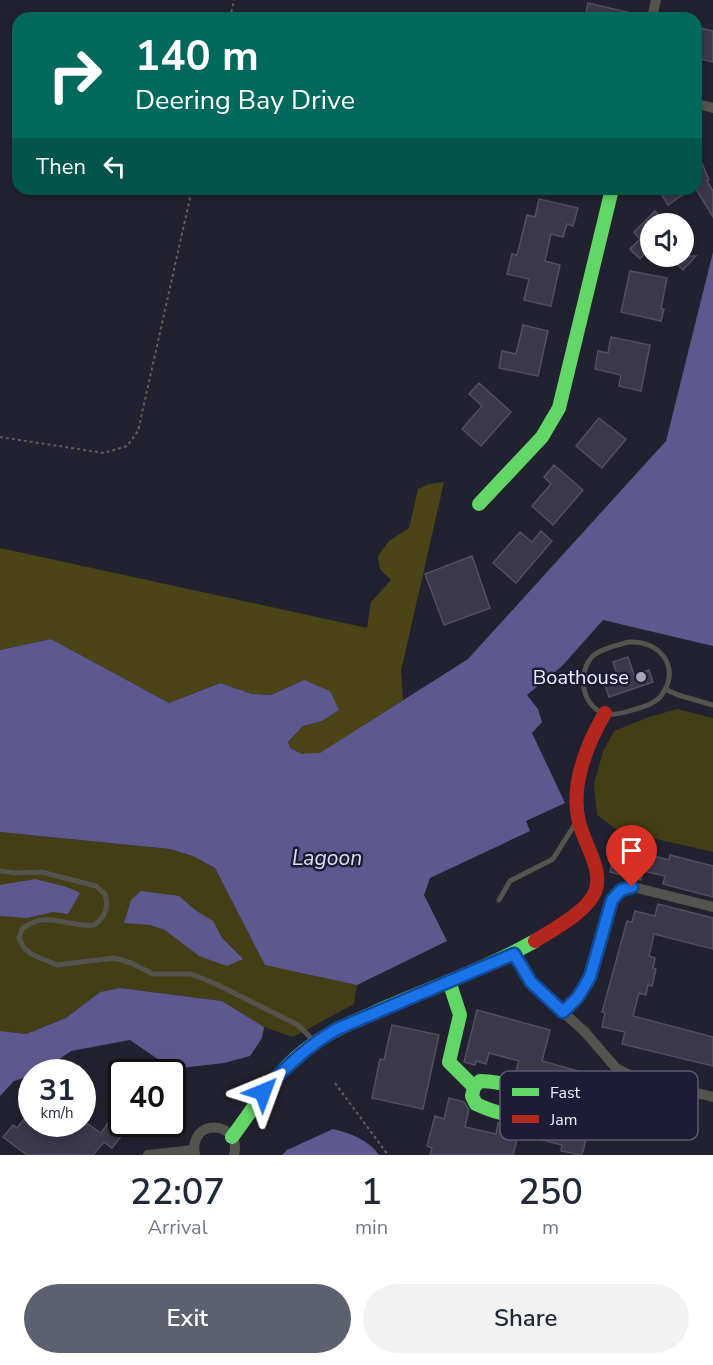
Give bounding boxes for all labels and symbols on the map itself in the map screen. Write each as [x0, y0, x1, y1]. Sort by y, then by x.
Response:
place label: Boathouse [533, 664, 629, 691]
marker: Boathouse [634, 670, 648, 684]
pin [606, 825, 657, 887]
water label: Lagoon [292, 844, 362, 872]
speed limit sign: 40 [108, 1059, 186, 1137]
position arrow [231, 1060, 295, 1124]
legend [500, 1071, 698, 1140]
text: Fast [550, 1082, 581, 1104]
text: Jam [549, 1109, 577, 1131]

